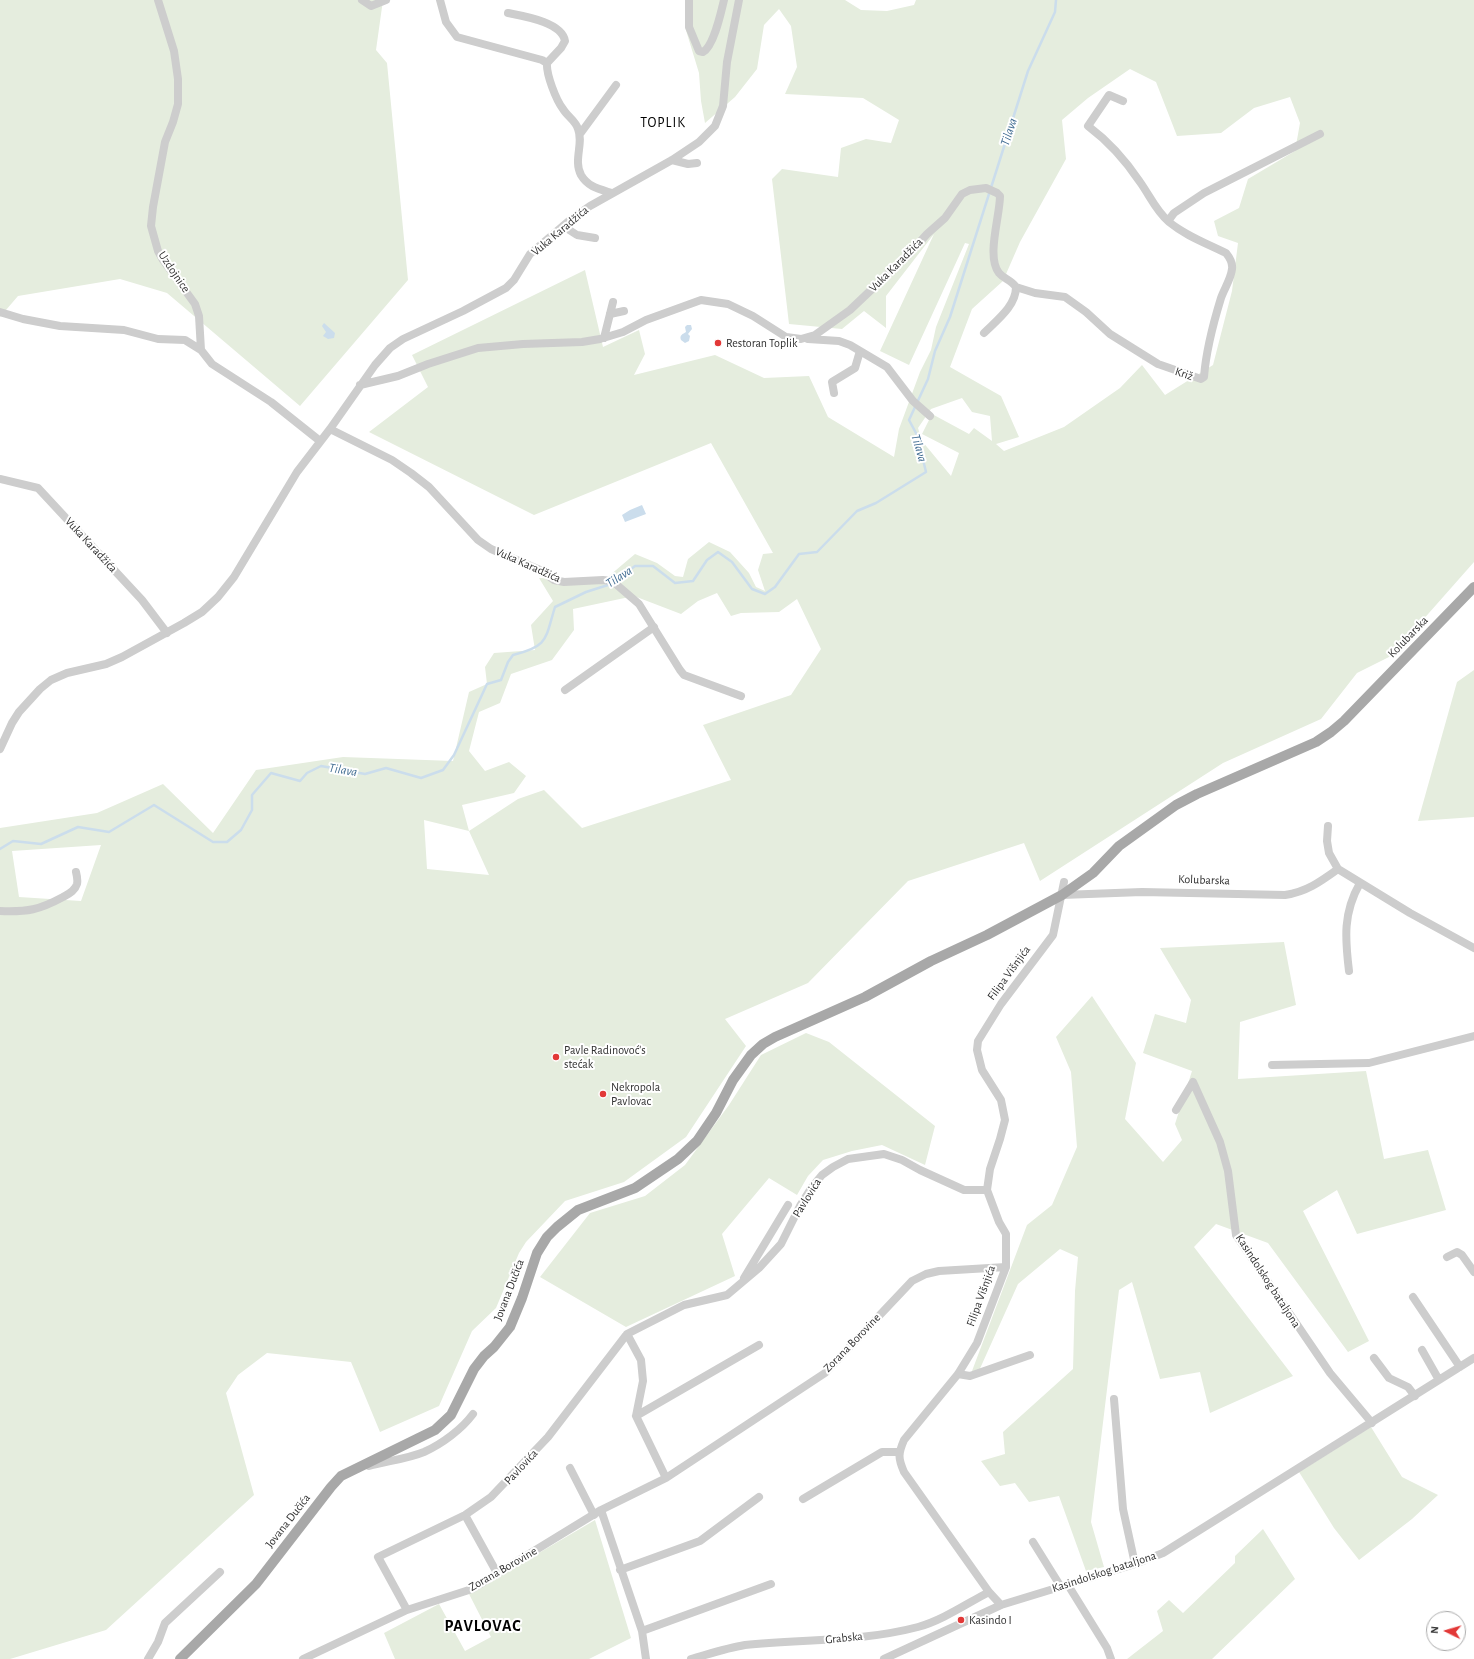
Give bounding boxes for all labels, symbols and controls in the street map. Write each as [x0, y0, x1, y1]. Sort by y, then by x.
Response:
district label: TOPLIK [640, 115, 686, 131]
water label: Tilava [997, 116, 1021, 148]
street label: Vuka Karadžića [528, 203, 592, 259]
street label: Vuka Karadžića [866, 235, 926, 295]
street label: Uzdojnice [155, 249, 193, 295]
place label: Restoran Toplik [726, 336, 797, 350]
marker: Restoran Toplik [713, 338, 723, 348]
street label: Križ [1173, 364, 1195, 384]
water label: Tilava [908, 432, 930, 464]
street label: Vuka Karadžića [62, 514, 120, 576]
street label: Vuka Karadžića [493, 544, 563, 586]
water label: Tilava [603, 563, 635, 591]
street label: Kolubarska [1385, 613, 1431, 661]
water label: Tilava [328, 760, 358, 780]
street label: Kolubarska [1178, 872, 1230, 888]
street label: Filipa Višnjića [984, 943, 1034, 1003]
place label: Pavle Radinovoć's stećak [564, 1043, 646, 1071]
marker: Pavle Radinovoć's stećak [551, 1052, 561, 1062]
place label: Nekropola Pavlovac [611, 1080, 660, 1108]
marker: Nekropola Pavlovac [598, 1089, 608, 1099]
street label: Pavlovića [789, 1176, 825, 1220]
street label: Kasindolskog bataljona [1232, 1231, 1304, 1331]
street label: Jovana Dučića [491, 1257, 527, 1323]
street label: Filipa Višnjića [963, 1263, 999, 1329]
street label: Zorana Borovine [820, 1311, 884, 1375]
street label: Pavlovića [501, 1446, 541, 1488]
street label: Jovana Dučića [262, 1491, 314, 1551]
street label: Zorana Borovine [466, 1544, 540, 1594]
street label: Kasindolskog bataljona [1050, 1548, 1158, 1596]
north arrow [1426, 1611, 1466, 1651]
place label: Kasindo I [969, 1613, 1012, 1627]
marker: Kasindo I [956, 1615, 966, 1625]
district label: PAVLOVAC [444, 1616, 522, 1636]
text: N [1429, 1626, 1440, 1634]
street label: Grabska [825, 1629, 863, 1647]

